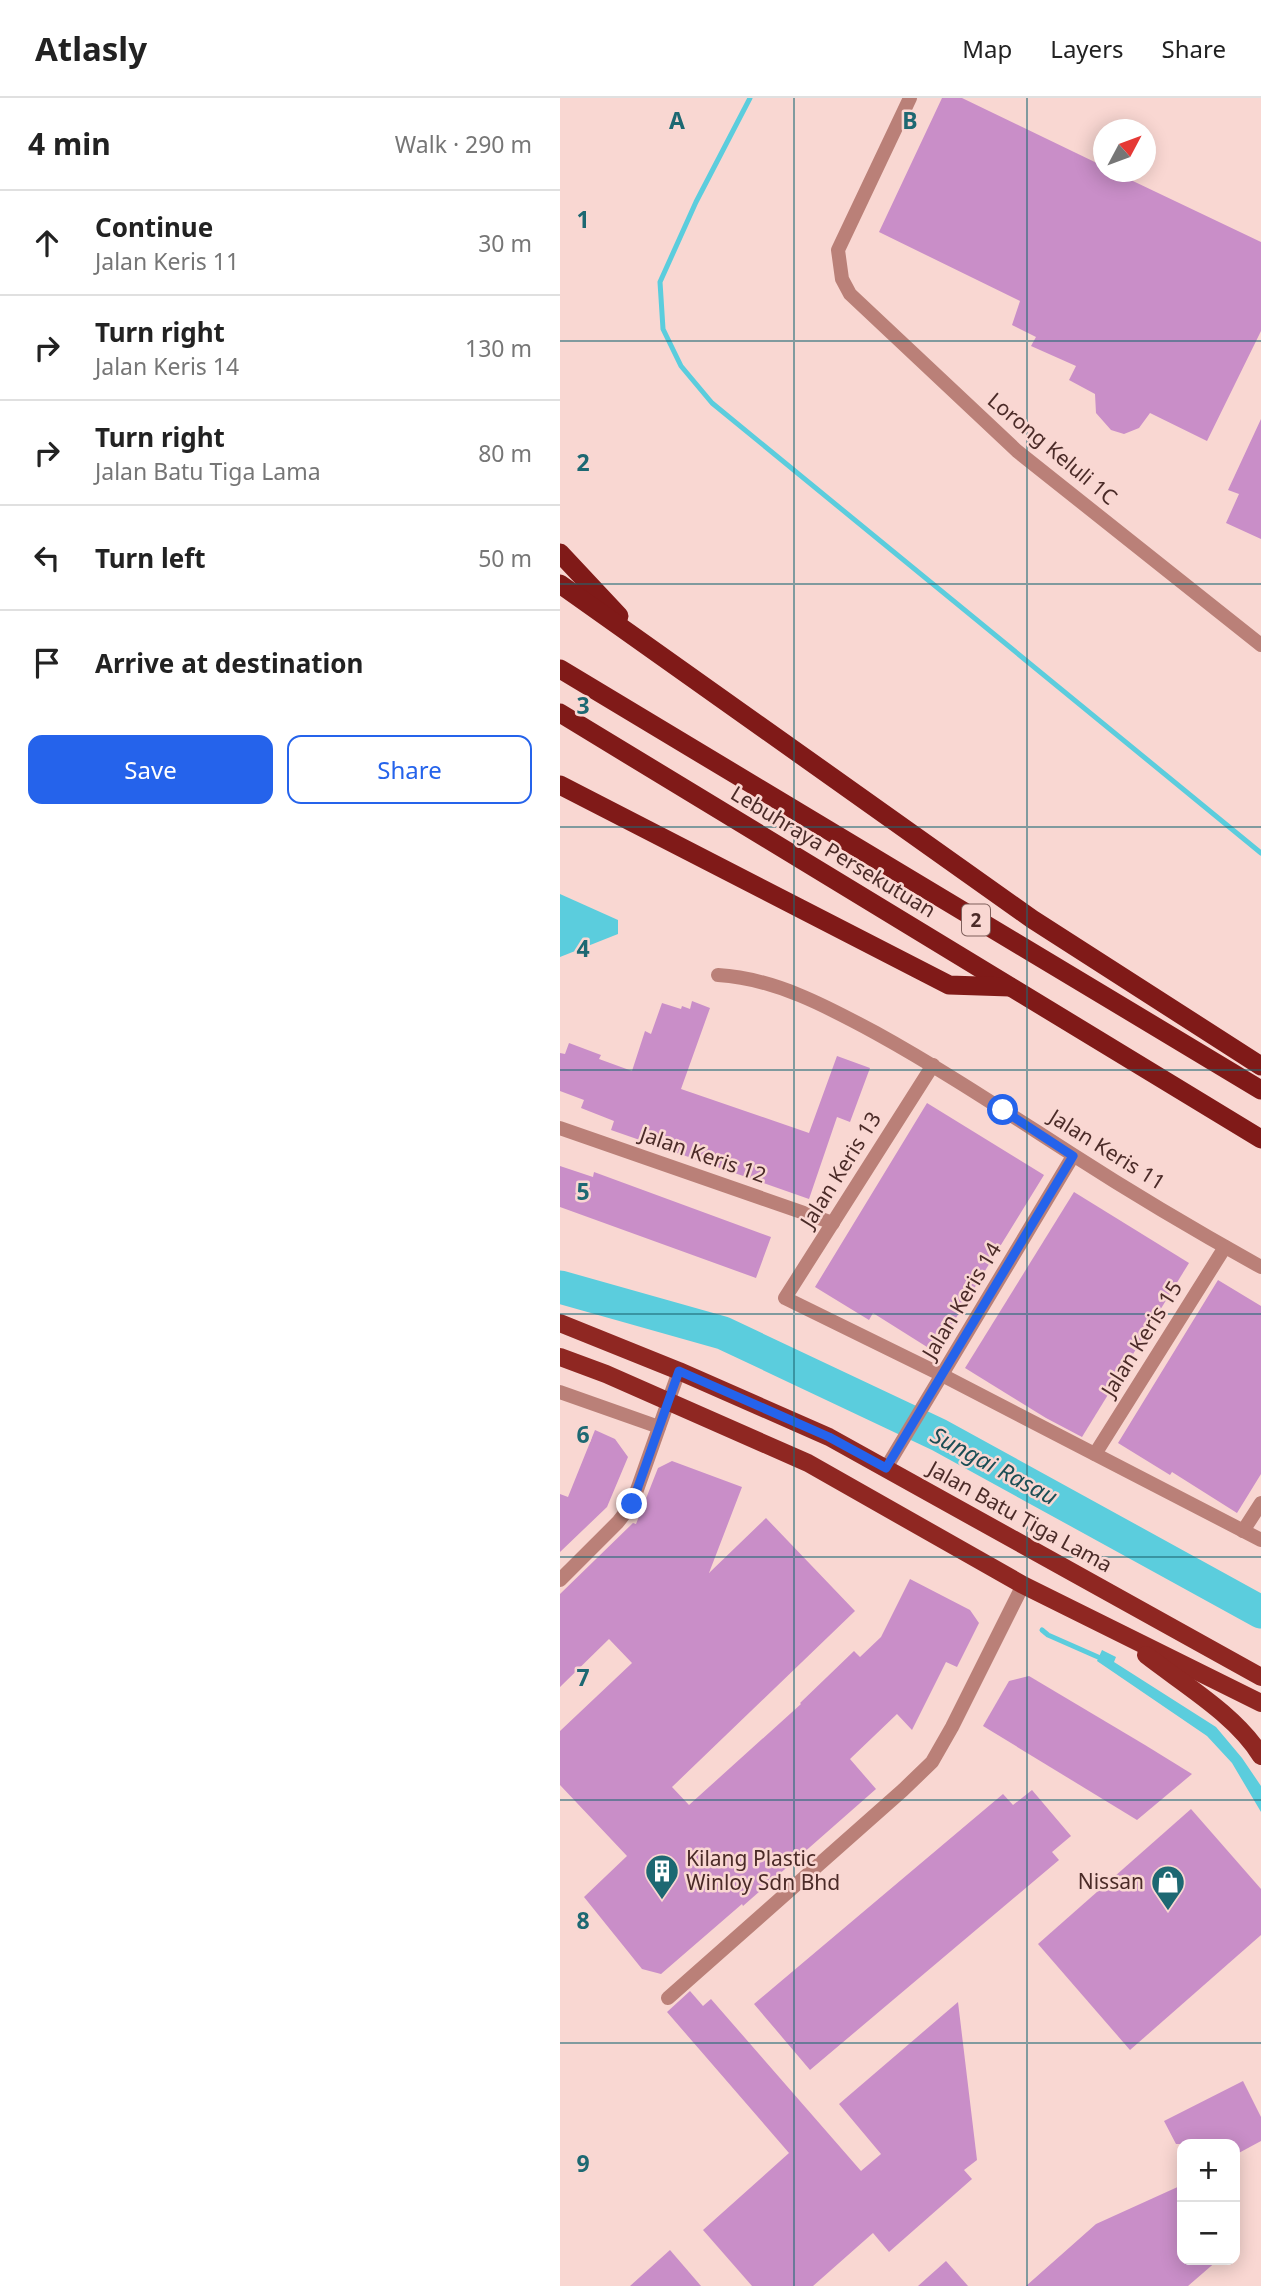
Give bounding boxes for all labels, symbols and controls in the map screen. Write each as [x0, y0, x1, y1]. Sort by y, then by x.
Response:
text: Atlasly [35, 26, 147, 71]
text: Map [962, 32, 1012, 65]
text: Layers [1050, 32, 1124, 65]
text: Share [1162, 32, 1226, 65]
text: A [669, 104, 685, 136]
text: B [902, 104, 918, 136]
north arrow [1093, 119, 1156, 182]
text: 4 min [28, 123, 111, 164]
text: Walk · 290 m [395, 128, 532, 160]
text: 1 [576, 203, 590, 235]
text: Continue [95, 209, 213, 245]
icon: ahead [28, 224, 66, 262]
text: 30 m [478, 227, 532, 259]
text: Jalan Keris 11 [95, 245, 239, 277]
text: Turn right [95, 314, 225, 350]
icon: right [28, 329, 66, 367]
text: 130 m [465, 332, 532, 364]
text: Jalan Keris 14 [95, 350, 239, 382]
street label: Lorong Keluli 1C [982, 386, 1123, 511]
text: Turn right [95, 419, 225, 455]
icon: right [28, 434, 66, 472]
text: 80 m [478, 437, 532, 469]
text: 2 [576, 446, 590, 478]
text: Jalan Batu Tiga Lama [95, 455, 321, 487]
icon: left [28, 539, 66, 577]
text: Turn left [95, 540, 206, 576]
text: 50 m [478, 542, 532, 574]
icon: arrive [28, 644, 66, 682]
text: Arrive at destination [95, 645, 364, 681]
text: 3 [576, 689, 590, 721]
button: Save [28, 735, 273, 804]
button: Share [287, 735, 532, 804]
street label: Lebuhraya Persekutuan [726, 779, 941, 923]
road number: 2 [962, 904, 990, 936]
text: 4 [576, 932, 590, 964]
route start [987, 1094, 1018, 1125]
street label: Jalan Keris 11 [1043, 1101, 1171, 1196]
street label: Jalan Keris 13 [792, 1106, 887, 1234]
street label: Jalan Keris 12 [635, 1119, 770, 1189]
text: 5 [576, 1175, 590, 1207]
street label: Jalan Keris 14 [914, 1237, 1007, 1366]
street label: Jalan Keris 15 [1093, 1275, 1188, 1403]
text: 6 [576, 1418, 590, 1450]
water label: Sungai Rasau [926, 1418, 1063, 1512]
street label: Jalan Batu Tiga Lama [922, 1453, 1117, 1578]
route end [616, 1488, 647, 1519]
text: 7 [576, 1661, 590, 1693]
place label: Kilang Plastic Winloy Sdn Bhd [686, 1844, 840, 1896]
building icon: Kilang Plastic Winloy Sdn Bhd [643, 1852, 681, 1901]
shop icon: Nissan [1149, 1863, 1187, 1912]
place label: Nissan [1078, 1867, 1144, 1895]
text: 8 [576, 1904, 590, 1936]
map controls [1177, 2139, 1240, 2265]
button: + [1177, 2139, 1240, 2202]
text: 9 [576, 2147, 590, 2179]
button: − [1177, 2202, 1240, 2265]

